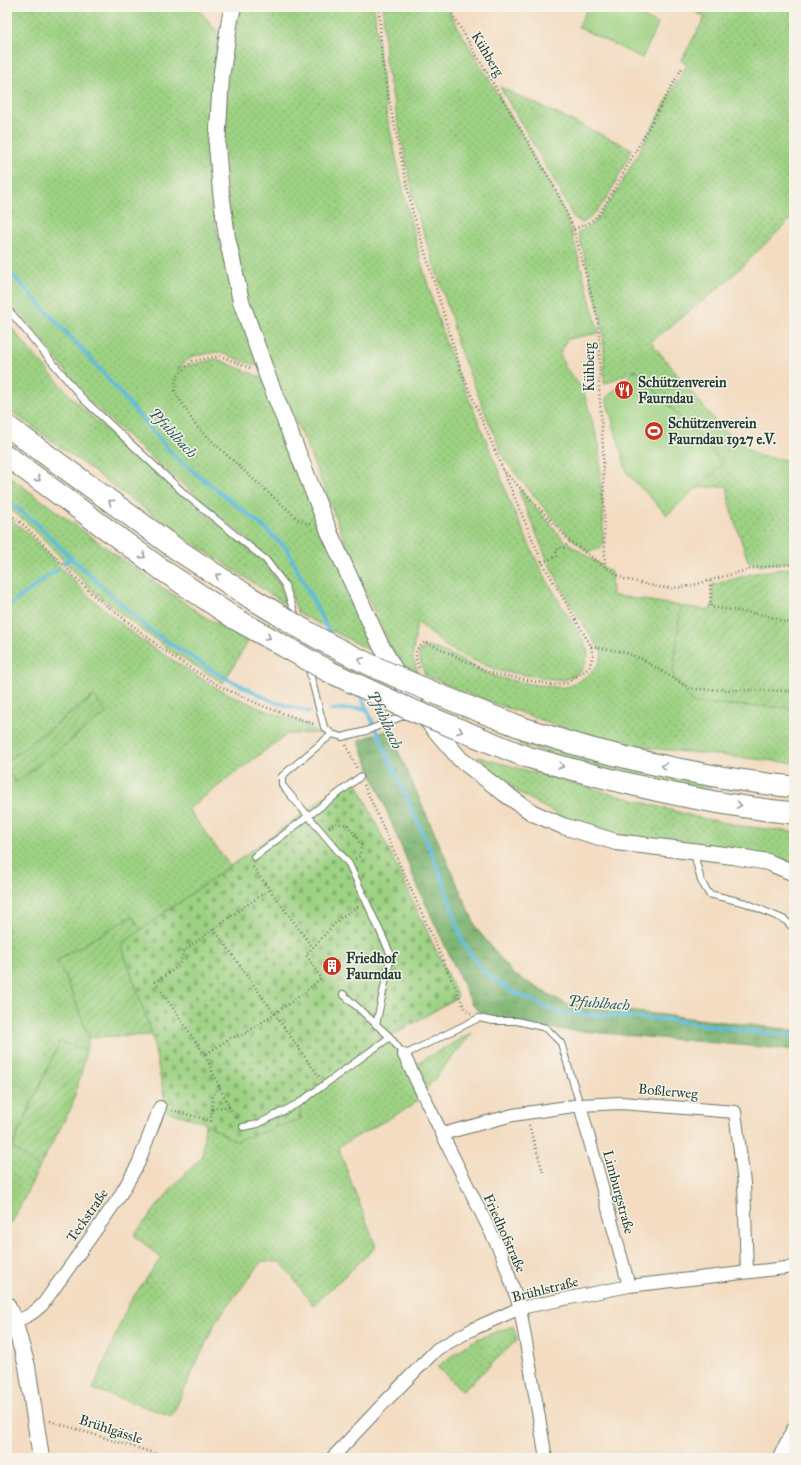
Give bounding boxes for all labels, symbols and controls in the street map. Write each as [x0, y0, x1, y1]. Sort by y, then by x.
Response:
street label: Kühberg [468, 29, 508, 80]
street label: Kühberg [581, 342, 598, 392]
place label: Schützenverein Faurndau [638, 374, 727, 407]
restaurant icon: Schützenverein Faurndau [613, 379, 635, 401]
water label: Pfuhlbach [145, 404, 201, 462]
place label: Schützenverein Faurndau 1927 e.V. [668, 415, 776, 449]
sports icon: Schützenverein Faurndau 1927 e.V. [643, 420, 665, 442]
one-way arrow [34, 474, 41, 481]
one-way arrow [108, 499, 115, 507]
one-way arrow [139, 551, 146, 559]
one-way arrow [215, 574, 222, 581]
one-way arrow [264, 632, 271, 640]
one-way arrow [357, 657, 365, 665]
water label: Pfuhlbach [364, 688, 407, 753]
one-way arrow [456, 726, 463, 734]
one-way arrow [557, 761, 564, 770]
one-way arrow [661, 762, 667, 771]
one-way arrow [736, 800, 742, 809]
place label: Friedhof Faurndau [346, 950, 402, 983]
building icon: Friedhof Faurndau [321, 955, 343, 977]
water label: Pfuhlbach [567, 992, 631, 1014]
street label: Boßlerweg [637, 1080, 699, 1103]
street label: Limburgstraße [599, 1148, 638, 1236]
street label: Teckstraße [63, 1185, 112, 1245]
street label: Friedhofstraße [480, 1191, 530, 1275]
street label: Brühlstraße [510, 1273, 580, 1306]
street label: Brühlgässle [77, 1411, 145, 1448]

